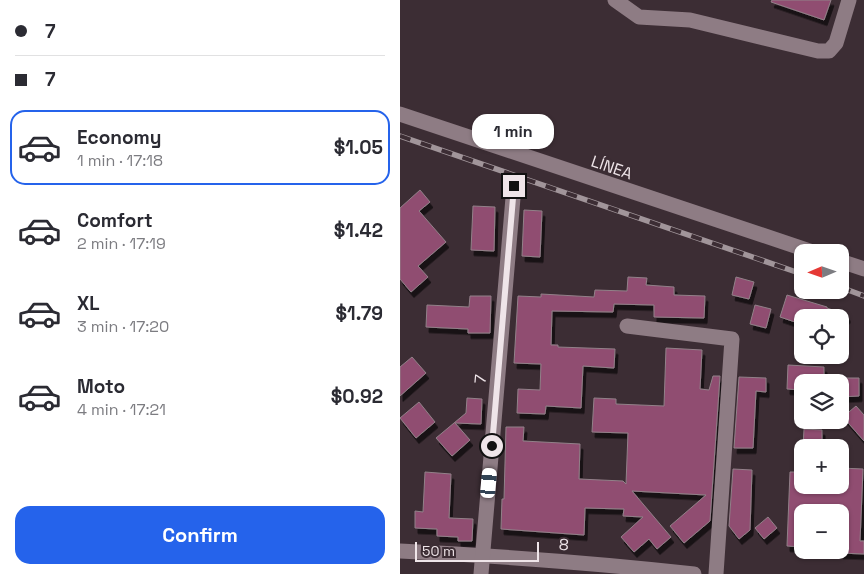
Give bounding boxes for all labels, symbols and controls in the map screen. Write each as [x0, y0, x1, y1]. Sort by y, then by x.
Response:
text: 7 [45, 19, 56, 44]
text: 7 [45, 67, 56, 92]
callout: 1 min [473, 114, 555, 148]
text: 1 min [493, 121, 533, 142]
icon: car [17, 125, 62, 170]
text: Economy [77, 125, 161, 150]
text: $1.05 [334, 135, 383, 160]
text: 1 min · 17:18 [77, 150, 163, 171]
street label: LÍNEA [588, 151, 635, 184]
route end [503, 175, 525, 197]
icon: car [17, 208, 62, 253]
text: Comfort [77, 208, 153, 233]
text: $1.42 [334, 218, 383, 243]
text: 2 min · 17:19 [77, 233, 166, 254]
north arrow [794, 244, 849, 299]
map controls [794, 244, 849, 559]
icon: car [17, 291, 62, 336]
text: XL [77, 291, 100, 316]
text: $1.79 [336, 301, 383, 326]
button: locate [794, 309, 849, 364]
text: 3 min · 17:20 [77, 316, 169, 337]
icon: car [17, 374, 62, 419]
text: Moto [77, 374, 125, 399]
street label: 7 [470, 374, 491, 384]
button: layers [794, 374, 849, 429]
text: $0.92 [331, 384, 383, 409]
text: 4 min · 17:21 [77, 399, 166, 420]
route start [481, 435, 503, 457]
button: + [794, 439, 849, 494]
car [480, 467, 497, 499]
button: − [794, 504, 849, 559]
button: Confirm [15, 506, 385, 564]
street label: 8 [558, 534, 570, 555]
scale bar [415, 539, 539, 562]
text: 50 m [422, 542, 455, 560]

